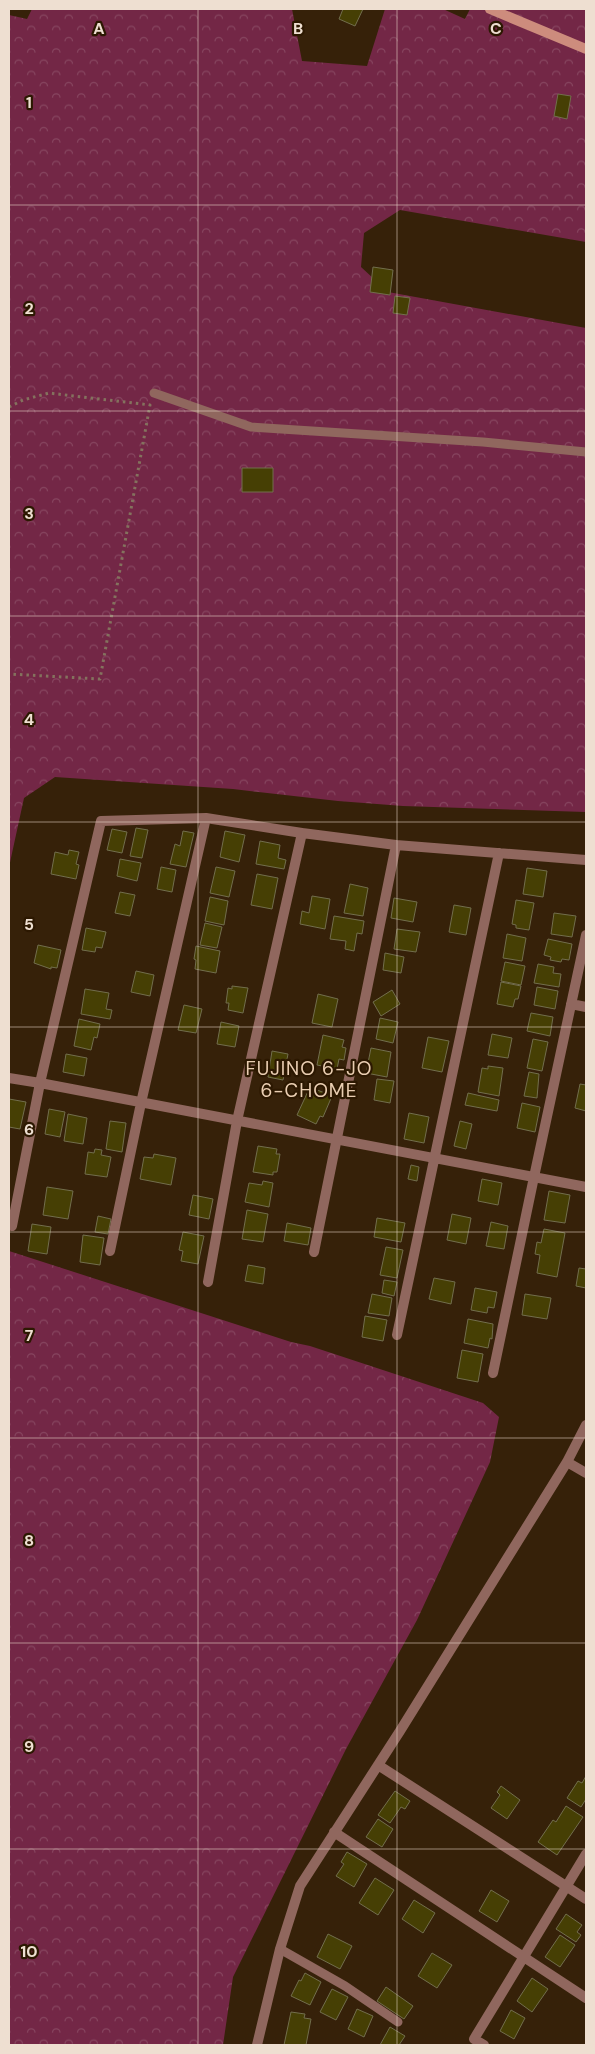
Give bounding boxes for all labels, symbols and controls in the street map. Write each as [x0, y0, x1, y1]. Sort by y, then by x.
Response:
text: A [93, 18, 105, 39]
text: B [293, 18, 303, 39]
text: C [490, 18, 502, 39]
text: 1 [26, 92, 32, 113]
text: 2 [24, 298, 34, 319]
text: 3 [24, 503, 34, 524]
text: 4 [24, 709, 34, 730]
text: 5 [24, 914, 34, 935]
district label: FUJINO 6-JO 6-CHOME [246, 1056, 372, 1103]
text: 6 [24, 1119, 34, 1140]
text: 7 [25, 1325, 34, 1346]
text: 8 [24, 1530, 34, 1551]
text: 9 [24, 1736, 34, 1757]
text: 10 [20, 1941, 38, 1962]

